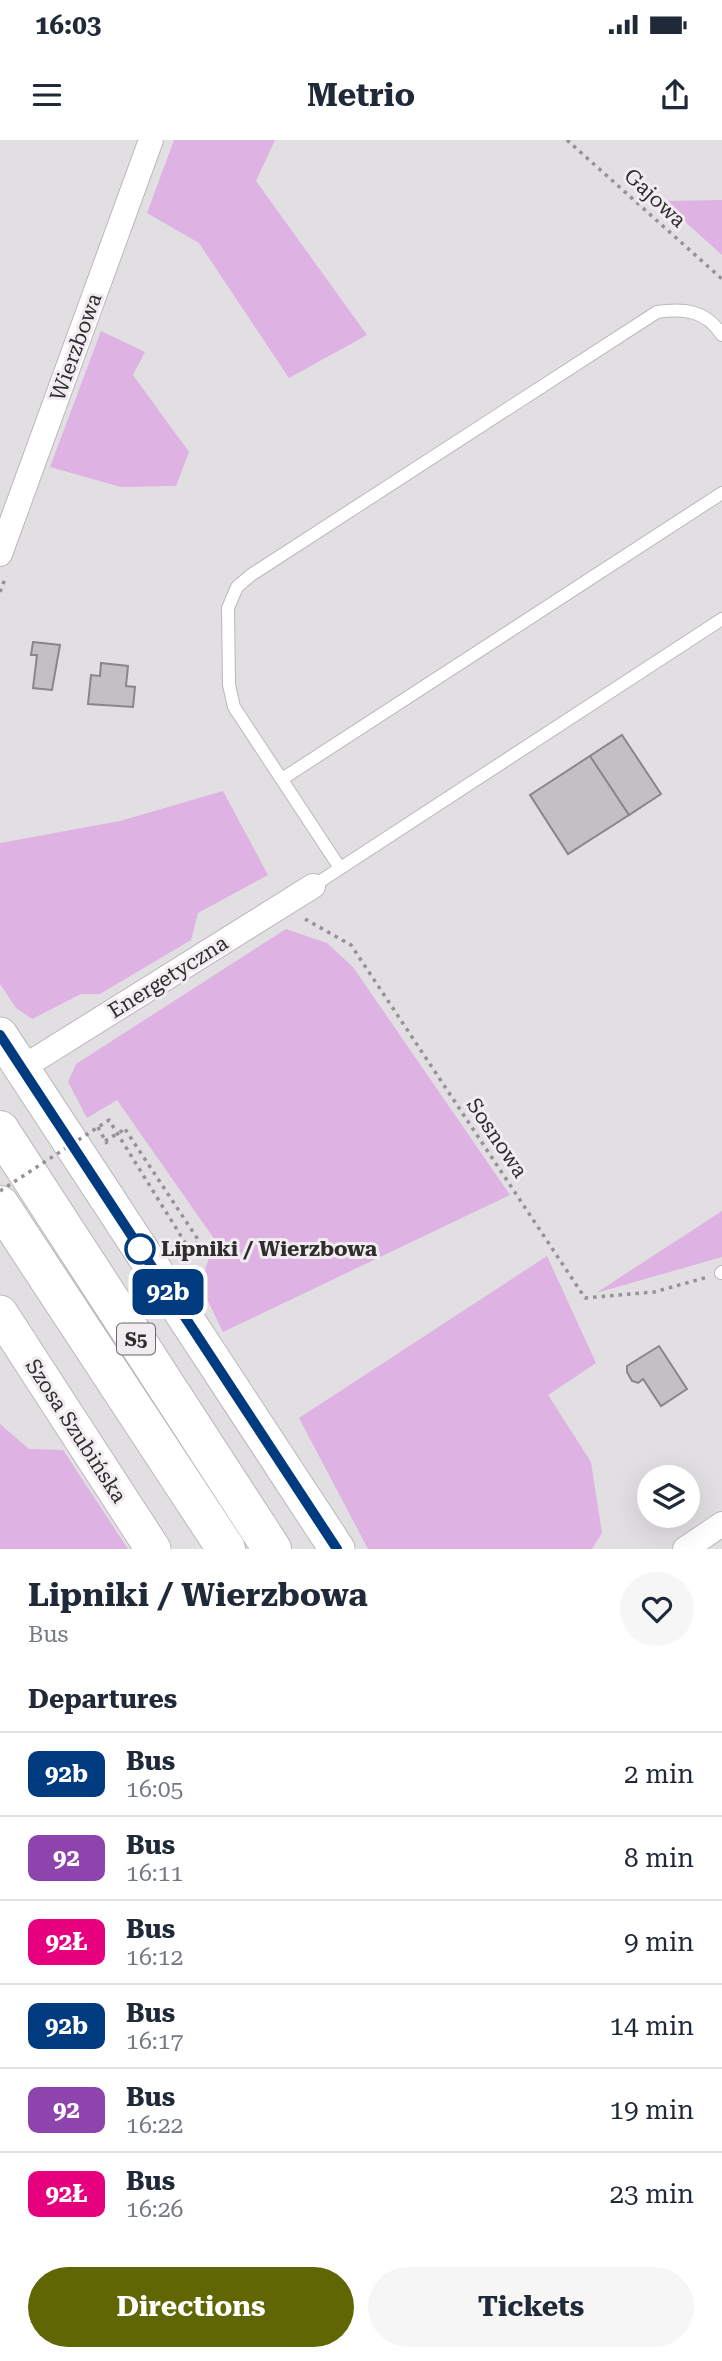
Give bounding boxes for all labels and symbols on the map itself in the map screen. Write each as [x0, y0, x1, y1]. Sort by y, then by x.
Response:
street label: Gajowa [619, 164, 691, 233]
street label: Wierzbowa [45, 289, 107, 404]
street label: Energetyczna [104, 930, 233, 1023]
street label: Sosnowa [462, 1094, 533, 1183]
marker: Lipniki / Wierzbowa [125, 1234, 155, 1264]
place label: Lipniki / Wierzbowa [161, 1237, 378, 1261]
line badge: 92b [128, 1269, 208, 1315]
road number: S5 [117, 1324, 155, 1354]
street label: Szosa Szubińska [21, 1355, 132, 1508]

